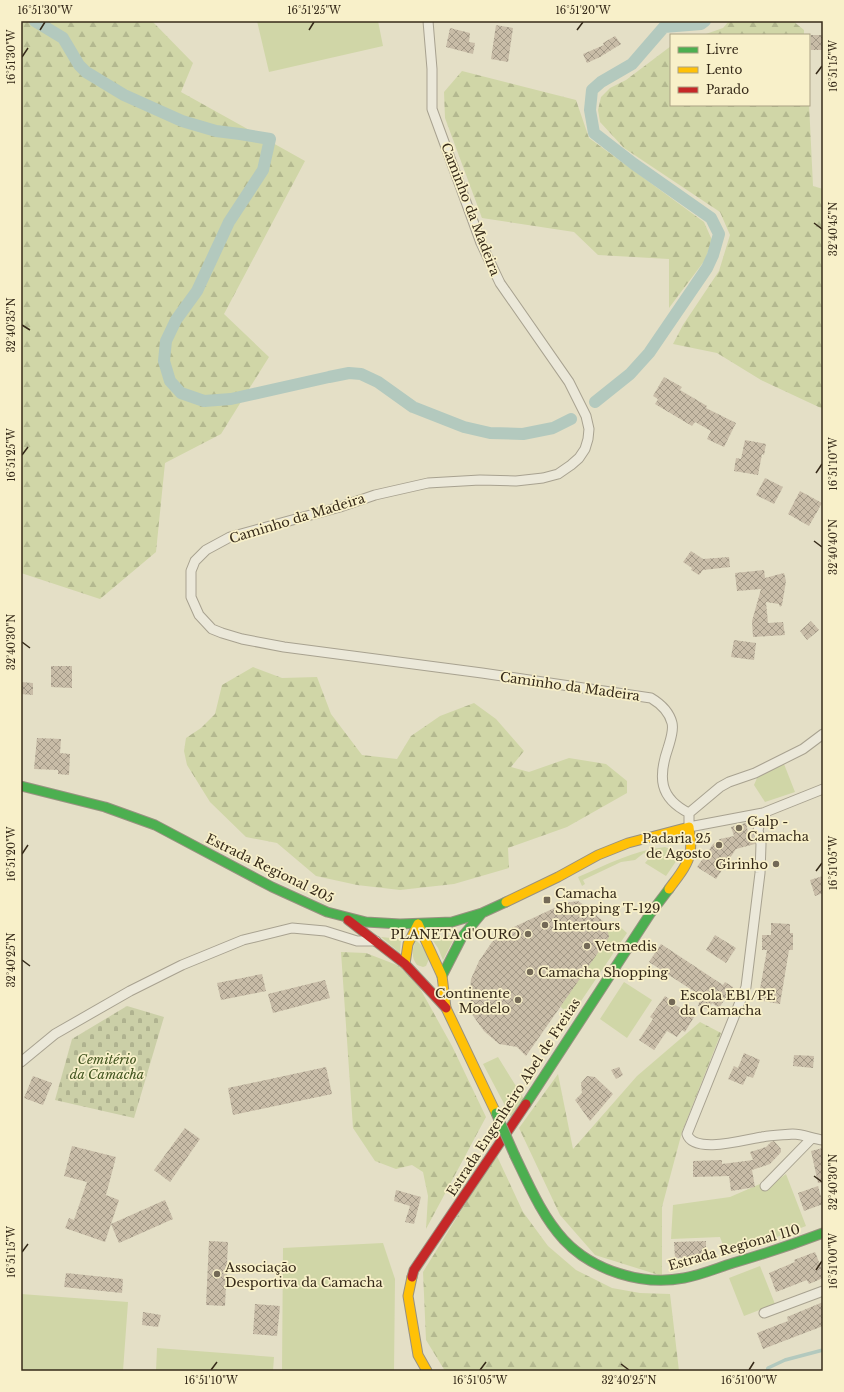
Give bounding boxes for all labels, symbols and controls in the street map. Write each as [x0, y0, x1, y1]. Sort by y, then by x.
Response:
text: 16°51'30"W [17, 4, 73, 17]
text: 16°51'25"W [287, 4, 341, 17]
text: 16°51'20"W [555, 4, 611, 17]
text: 16°51'30"W [5, 29, 18, 85]
legend [670, 34, 810, 106]
text: 16°51'15"W [827, 40, 840, 92]
text: Livre [706, 42, 739, 57]
text: Lento [706, 62, 742, 77]
text: Parado [706, 82, 749, 97]
street label: Caminho da Madeira [437, 140, 504, 279]
text: 32°40'45"N [827, 202, 840, 256]
text: 32°40'35"N [5, 297, 18, 353]
text: 16°51'25"W [5, 428, 18, 482]
text: 16°51'10"W [827, 437, 840, 491]
street label: Caminho da Madeira [227, 489, 368, 547]
text: 32°40'40"N [827, 519, 840, 575]
text: 32°40'30"N [5, 614, 18, 670]
street label: Caminho da Madeira [499, 668, 642, 705]
place label: Galp - Camacha [747, 813, 810, 845]
marker: Galp - Camacha [734, 823, 744, 833]
text: 16°51'20"W [5, 826, 18, 882]
street label: Estrada Regional 205 [203, 830, 337, 907]
place label: Padaria 25 de Agosto [642, 830, 711, 862]
text: 16°51'05"W [827, 835, 840, 890]
marker: Padaria 25 de Agosto [714, 840, 724, 850]
place label: Girinho [715, 856, 768, 873]
marker: Girinho [771, 859, 781, 869]
place label: Camacha Shopping T-129 [555, 885, 660, 917]
marker: Camacha Shopping T-129 [542, 895, 552, 905]
place label: Intertours [553, 917, 620, 934]
marker: Intertours [540, 920, 550, 930]
place label: PLANETA d'OURO [391, 926, 520, 943]
marker: PLANETA d'OURO [523, 929, 533, 939]
text: 32°40'25"N [5, 932, 18, 988]
place label: Vetmedis [594, 938, 657, 955]
marker: Vetmedis [582, 941, 592, 951]
place label: Camacha Shopping [538, 964, 668, 981]
marker: Camacha Shopping [525, 967, 535, 977]
place label: Continente Modelo [435, 985, 510, 1017]
place label: Escola EB1/PE da Camacha [680, 987, 775, 1019]
street label: Estrada Engenheiro Abel de Freitas [443, 995, 584, 1200]
marker: Continente Modelo [513, 995, 523, 1005]
marker: Escola EB1/PE da Camacha [667, 997, 677, 1007]
park label: Cemitério da Camacha [70, 1051, 144, 1083]
text: 32°40'30"N [827, 1154, 840, 1210]
street label: Estrada Regional 110 [666, 1220, 802, 1274]
text: 16°51'15"W [5, 1226, 18, 1278]
text: 16°51'00"W [827, 1233, 840, 1289]
place label: Associação Desportiva da Camacha [224, 1259, 384, 1291]
marker: Associação Desportiva da Camacha [212, 1269, 222, 1279]
text: 16°51'10"W [184, 1374, 238, 1387]
text: 16°51'05"W [453, 1374, 508, 1387]
text: 32°40'25"N [601, 1374, 657, 1387]
text: 16°51'00"W [721, 1374, 777, 1387]

